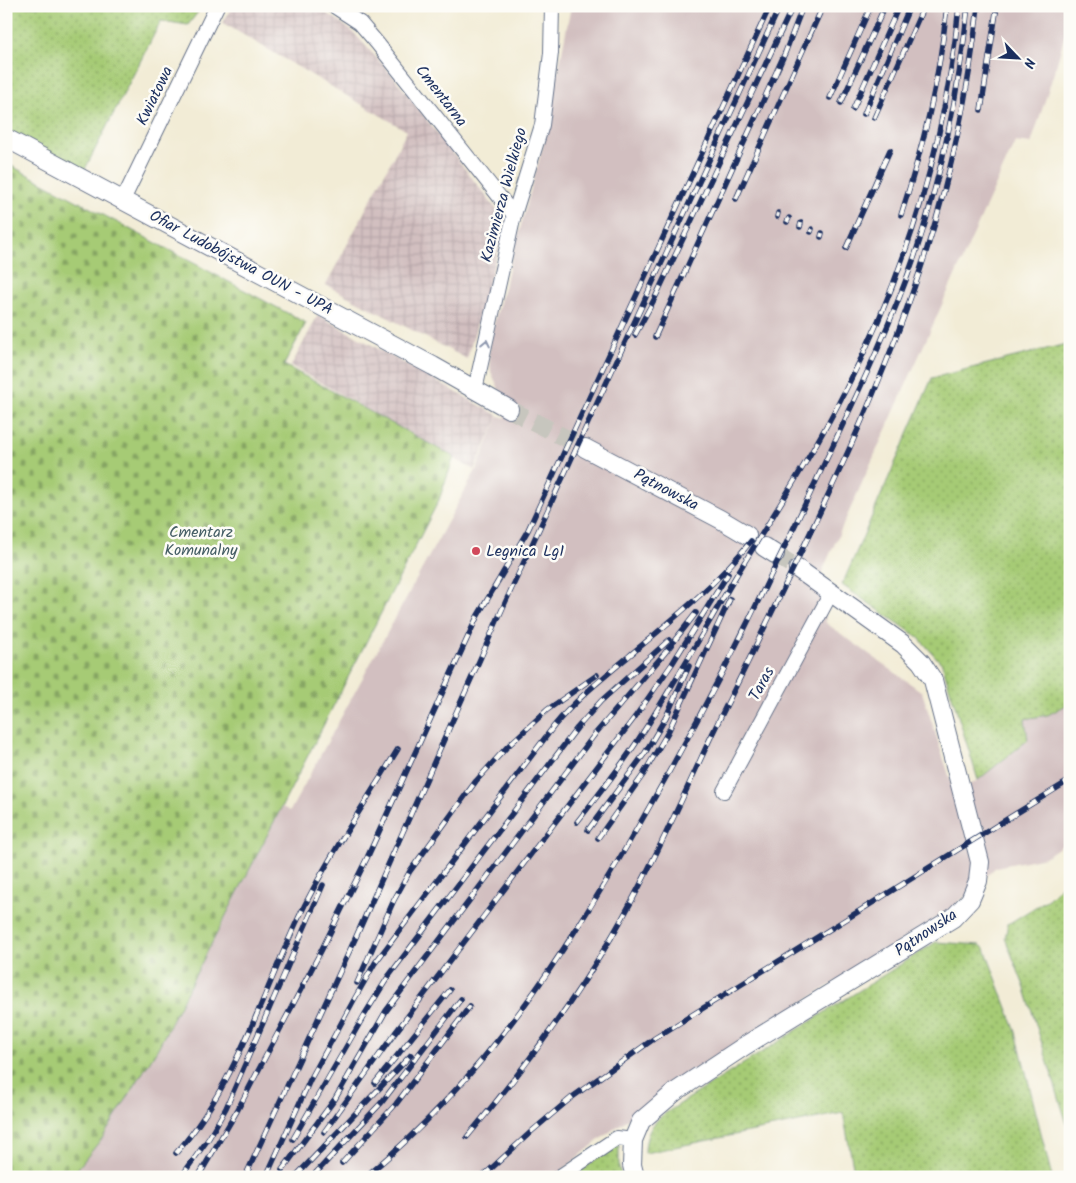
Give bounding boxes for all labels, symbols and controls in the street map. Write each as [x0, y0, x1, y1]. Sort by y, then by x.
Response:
north arrow [994, 32, 1044, 82]
text: N [1017, 54, 1041, 72]
street label: Cmentarna [409, 60, 473, 132]
street label: Kwiatowa [130, 62, 180, 130]
street label: Kazimierza Wielkiego [474, 125, 534, 265]
street label: Ofiar Ludobójstwa OUN - UPA [145, 204, 338, 322]
one-way arrow [480, 338, 491, 347]
street label: Pątnowska [629, 462, 703, 518]
park label: Cmentarz Komunalny [164, 520, 238, 563]
place label: Legnica Lg1 [486, 539, 564, 564]
marker: Legnica Lg1 [470, 545, 482, 557]
street label: Taras [743, 662, 781, 706]
street label: Pątnowska [890, 903, 962, 963]

